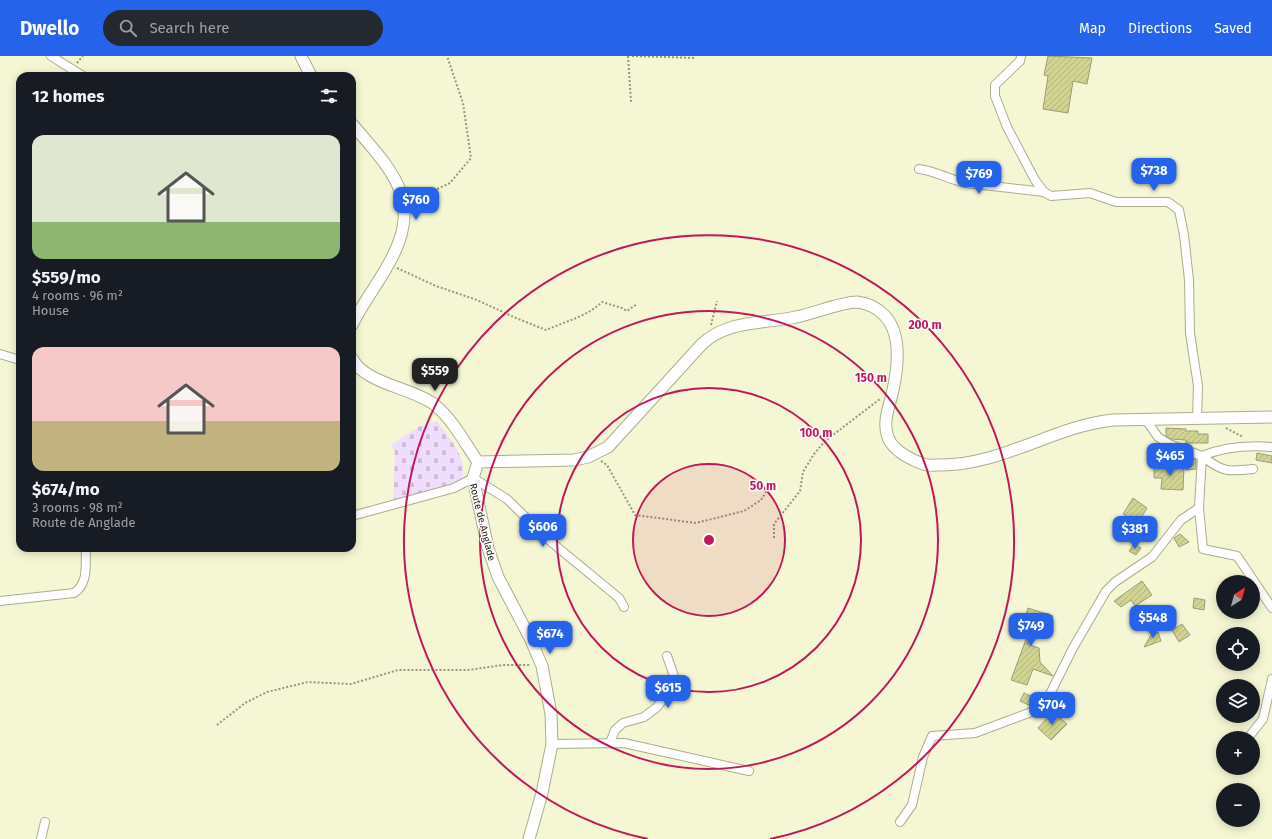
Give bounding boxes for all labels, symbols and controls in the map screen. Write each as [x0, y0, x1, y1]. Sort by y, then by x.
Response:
search box [103, 10, 383, 46]
text: Dwello [20, 17, 79, 40]
icon: search [117, 17, 139, 39]
text: Search here [149, 19, 230, 37]
text: Map [1079, 20, 1106, 37]
text: Directions [1128, 20, 1192, 37]
text: Saved [1214, 20, 1252, 37]
icon: filters [318, 85, 340, 107]
text: 12 homes [32, 86, 104, 107]
pin: $738 [1130, 158, 1178, 192]
icon: home [150, 161, 222, 233]
pin: $769 [955, 161, 1003, 195]
text: $738 [1140, 163, 1168, 178]
text: $769 [965, 166, 993, 181]
pin: $760 [392, 187, 440, 221]
text: $760 [402, 192, 430, 207]
text: $559/mo [32, 267, 101, 288]
text: 4 rooms · 96 m² [32, 288, 123, 303]
text: House [32, 303, 69, 318]
text: 200 m [908, 318, 942, 332]
pin: $559 [411, 358, 459, 392]
text: $559 [421, 363, 449, 378]
text: 150 m [855, 371, 887, 385]
icon: home [150, 373, 222, 445]
text: 100 m [800, 426, 832, 440]
pin: $465 [1146, 443, 1194, 477]
text: $465 [1156, 448, 1184, 463]
text: $674/mo [32, 479, 100, 500]
text: 50 m [750, 479, 776, 493]
street label: Route de Anglade [467, 482, 497, 562]
text: 3 rooms · 98 m² [32, 500, 123, 515]
pin: $606 [519, 514, 567, 548]
text: Route de Anglade [32, 515, 136, 530]
pin: $381 [1111, 516, 1159, 550]
text: $606 [528, 519, 558, 534]
text: $381 [1121, 521, 1149, 536]
centre of rings [702, 533, 716, 547]
north arrow [1216, 575, 1260, 619]
map controls [1216, 575, 1260, 827]
pin: $548 [1129, 605, 1177, 639]
text: $548 [1138, 610, 1168, 625]
pin: $749 [1007, 613, 1055, 647]
text: $749 [1018, 618, 1044, 633]
pin: $674 [526, 621, 574, 655]
text: $674 [536, 626, 564, 641]
button: locate [1216, 627, 1260, 671]
pin: $615 [644, 675, 692, 709]
button: layers [1216, 679, 1260, 723]
text: $615 [655, 680, 681, 695]
pin: $704 [1028, 692, 1076, 726]
text: $704 [1038, 697, 1066, 712]
button: + [1216, 731, 1260, 775]
button: − [1216, 783, 1260, 827]

